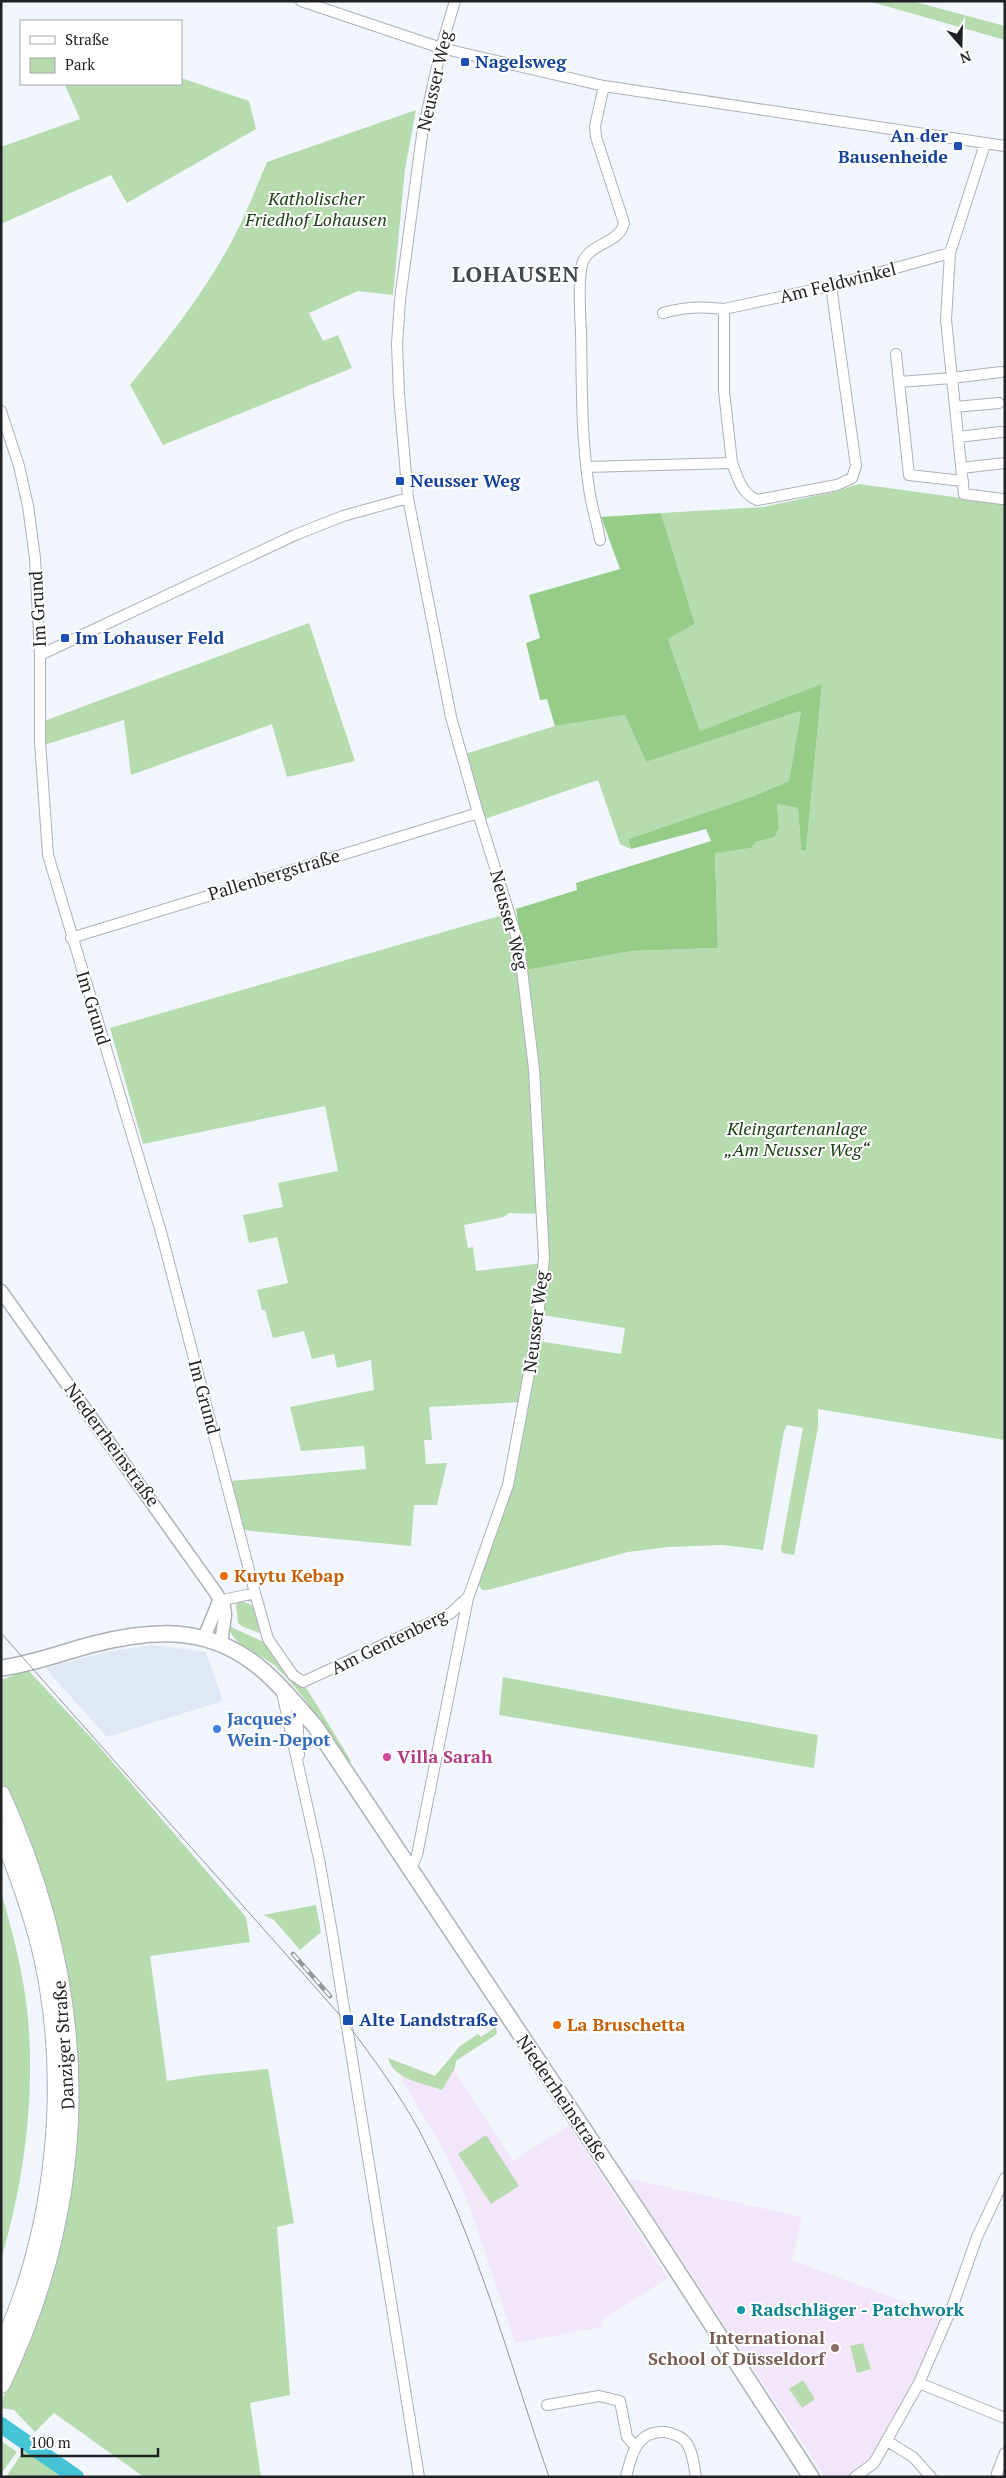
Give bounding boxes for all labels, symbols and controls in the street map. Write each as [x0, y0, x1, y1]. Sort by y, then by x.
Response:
legend [20, 20, 182, 85]
north arrow [936, 20, 986, 70]
street label: Neusser Weg [411, 28, 457, 133]
text: Straße [65, 29, 109, 49]
text: N [957, 47, 974, 69]
place label: Nagelsweg [475, 49, 567, 73]
text: Park [65, 54, 95, 74]
marker: Nagelsweg [459, 56, 471, 68]
place label: An der Bausenheide [838, 123, 948, 168]
marker: An der Bausenheide [952, 140, 964, 152]
park label: Katholischer Friedhof Lohausen [244, 186, 387, 231]
street label: Am Feldwinkel [777, 256, 898, 308]
district label: LOHAUSEN [452, 259, 580, 288]
place label: Neusser Weg [410, 468, 521, 492]
marker: Neusser Weg [394, 475, 406, 487]
street label: Im Grund [23, 570, 51, 648]
place label: Im Lohauser Feld [75, 625, 225, 649]
marker: Im Lohauser Feld [59, 632, 71, 644]
street label: Pallenbergstraße [205, 843, 343, 905]
street label: Neusser Weg [485, 867, 535, 973]
street label: Im Grund [71, 968, 117, 1048]
park label: Kleingartenanlage „Am Neusser Weg“ [724, 1116, 872, 1161]
street label: Neusser Weg [517, 1269, 553, 1374]
street label: Im Grund [183, 1357, 226, 1437]
street label: Niederrheinstraße [60, 1378, 166, 1511]
place label: Kuytu Kebap [234, 1563, 344, 1587]
marker: Kuytu Kebap [218, 1570, 230, 1582]
street label: Am Gentenberg [327, 1602, 451, 1680]
place label: Jacques’ Wein-Depot [227, 1706, 331, 1751]
marker: Jacques’ Wein-Depot [211, 1723, 223, 1735]
place label: Villa Sarah [397, 1744, 493, 1768]
marker: Villa Sarah [381, 1751, 393, 1763]
street label: Danziger Straße [47, 1980, 79, 2110]
place label: Alte Landstraße [359, 2007, 498, 2031]
place label: La Bruschetta [567, 2012, 685, 2036]
marker: Alte Landstraße [341, 2013, 355, 2027]
marker: La Bruschetta [551, 2019, 563, 2031]
street label: Niederrheinstraße [512, 2030, 614, 2165]
place label: Radschläger - Patchwork [751, 2297, 964, 2321]
marker: Radschläger - Patchwork [735, 2304, 747, 2316]
place label: International School of Düsseldorf [648, 2325, 826, 2370]
marker: International School of Düsseldorf [829, 2342, 841, 2354]
scale bar [22, 2426, 159, 2458]
text: 100 m [30, 2432, 71, 2452]

